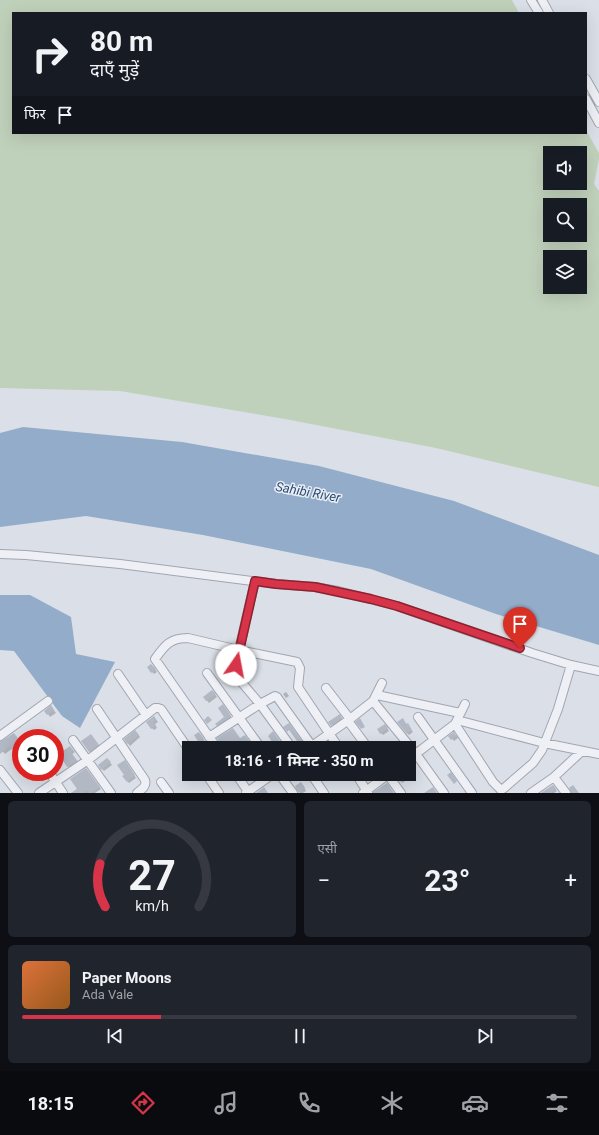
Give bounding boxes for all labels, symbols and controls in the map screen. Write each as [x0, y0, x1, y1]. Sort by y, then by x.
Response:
text: 80 m [90, 25, 153, 58]
icon: right [24, 28, 76, 80]
text: दाएँ मुड़ें [90, 59, 139, 80]
icon: arrive [54, 104, 76, 126]
text: फिर [24, 105, 46, 123]
map controls [543, 146, 587, 294]
button: sound [543, 146, 587, 190]
button: search [543, 198, 587, 242]
button: layers [543, 250, 587, 294]
water label: Sahibi River [274, 479, 342, 505]
pin [503, 607, 537, 648]
icon: arrive [509, 613, 531, 635]
position arrow [215, 644, 257, 686]
speed limit sign: 30 [12, 729, 64, 781]
text: 18:16 · 1 मिनट · 350 m [225, 752, 373, 770]
text: एसी [318, 841, 337, 856]
text: 27 [128, 851, 176, 900]
text: 23° [424, 863, 470, 898]
text: − [318, 868, 330, 893]
text: + [565, 868, 577, 893]
text: km/h [135, 898, 169, 914]
text: Paper Moons [82, 969, 172, 987]
text: Ada Vale [82, 987, 133, 1002]
icon: previous [104, 1025, 126, 1047]
icon: pause [289, 1025, 311, 1047]
icon: next [474, 1025, 496, 1047]
icon: directions [129, 1089, 157, 1117]
icon: music [212, 1089, 240, 1117]
icon: phone [295, 1089, 323, 1117]
icon: climate [378, 1089, 406, 1117]
icon: car [461, 1089, 489, 1117]
icon: filters [543, 1089, 571, 1117]
text: 18:15 [27, 1093, 74, 1114]

